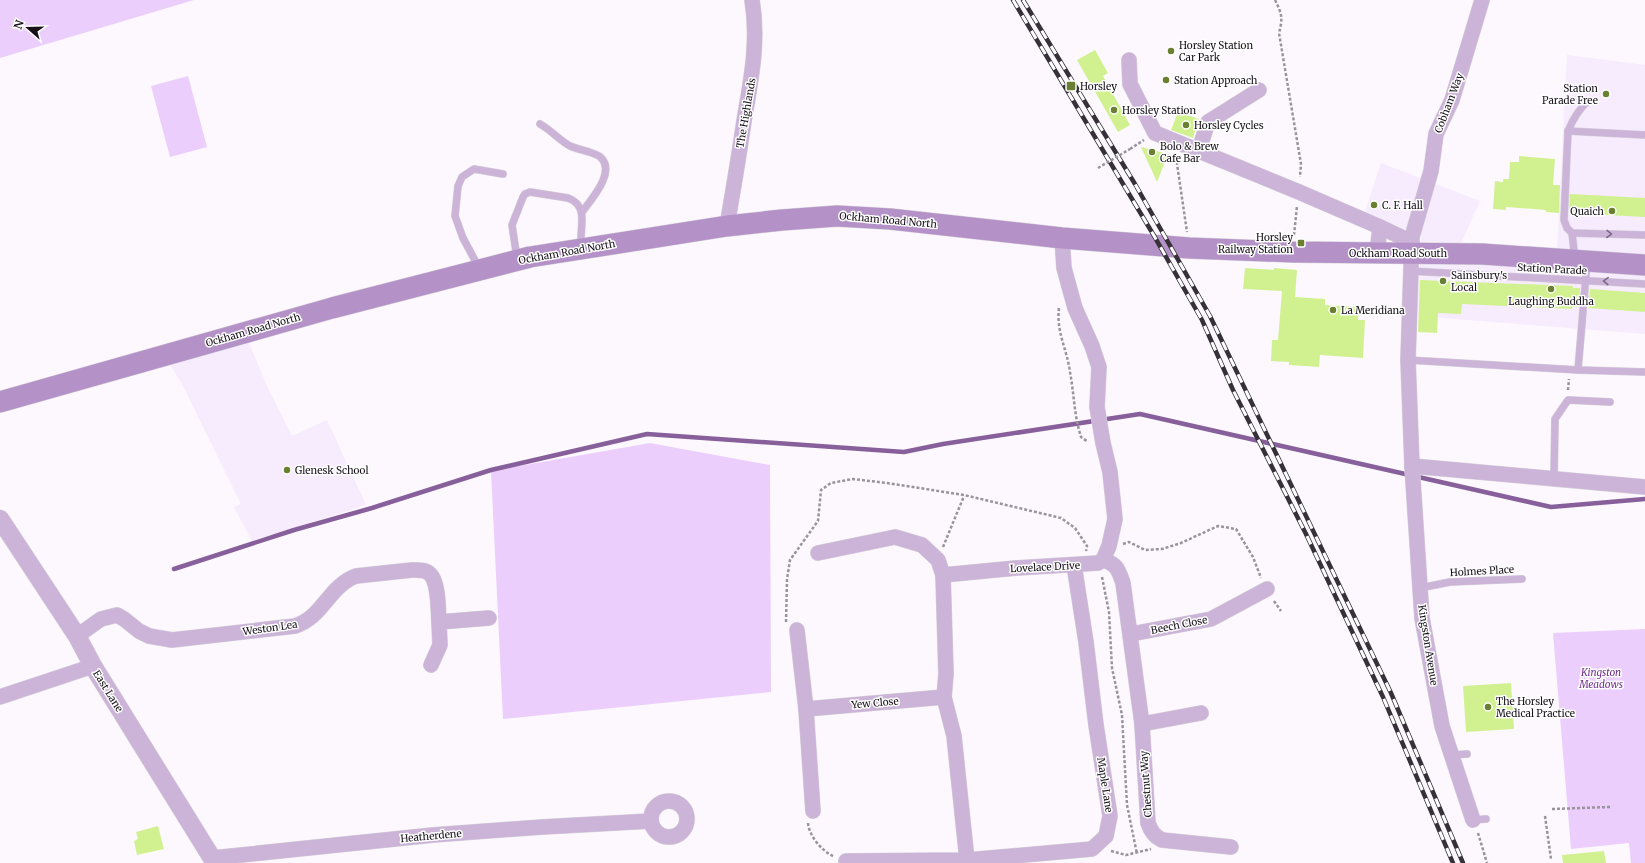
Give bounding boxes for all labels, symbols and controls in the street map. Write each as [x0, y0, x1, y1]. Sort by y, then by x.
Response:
north arrow [8, 8, 48, 48]
text: N [11, 18, 27, 31]
place label: Horsley Station Car Park [1179, 39, 1253, 64]
marker: Horsley Station Car Park [1166, 46, 1176, 56]
street label: Cobham Way [1432, 71, 1466, 135]
place label: Station Approach [1174, 74, 1258, 87]
marker: Station Approach [1161, 75, 1171, 85]
street label: The Highlands [733, 77, 759, 149]
marker: Horsley [1065, 80, 1077, 92]
place label: Horsley [1080, 80, 1117, 93]
place label: Station Parade Free [1542, 82, 1598, 107]
marker: Station Parade Free [1601, 89, 1611, 99]
place label: Horsley Station [1122, 104, 1196, 117]
marker: Horsley Station [1109, 105, 1119, 115]
place label: Horsley Cycles [1194, 119, 1264, 132]
marker: Horsley Cycles [1181, 120, 1191, 130]
place label: Bolo & Brew Cafe Bar [1160, 140, 1219, 165]
marker: Bolo & Brew Cafe Bar [1147, 147, 1157, 157]
place label: C. F. Hall [1382, 199, 1423, 212]
marker: C. F. Hall [1369, 200, 1379, 210]
place label: Quaich [1570, 205, 1604, 218]
marker: Quaich [1607, 206, 1617, 216]
street label: Ockham Road North [839, 209, 938, 231]
one-way arrow [1606, 229, 1612, 238]
place label: Horsley Railway Station [1218, 231, 1293, 256]
street label: Ockham Road North [518, 237, 617, 267]
marker: Horsley Railway Station [1296, 238, 1306, 248]
street label: Ockham Road South [1349, 247, 1447, 260]
street label: Station Parade [1517, 261, 1587, 277]
place label: Sainsbury's Local [1451, 269, 1507, 294]
marker: Sainsbury's Local [1438, 276, 1448, 286]
one-way arrow [1603, 277, 1609, 286]
marker: Laughing Buddha [1546, 284, 1556, 294]
place label: Laughing Buddha [1508, 295, 1594, 308]
place label: La Meridiana [1341, 304, 1405, 317]
marker: La Meridiana [1328, 305, 1338, 315]
street label: Ockham Road North [204, 310, 302, 350]
place label: Glenesk School [295, 464, 368, 477]
marker: Glenesk School [282, 465, 292, 475]
street label: Lovelace Drive [1010, 559, 1080, 575]
street label: Holmes Place [1450, 563, 1514, 579]
street label: Kingston Avenue [1415, 604, 1441, 686]
street label: Beech Close [1150, 613, 1208, 637]
street label: Weston Lea [241, 618, 299, 638]
park label: Kingston Meadows [1578, 666, 1623, 691]
street label: East Lane [90, 668, 126, 714]
street label: Yew Close [850, 694, 899, 712]
place label: The Horsley Medical Practice [1496, 695, 1575, 720]
marker: The Horsley Medical Practice [1483, 702, 1493, 712]
street label: Chestnut Way [1137, 750, 1155, 818]
street label: Maple Lane [1094, 757, 1116, 813]
street label: Heatherdene [400, 827, 462, 845]

